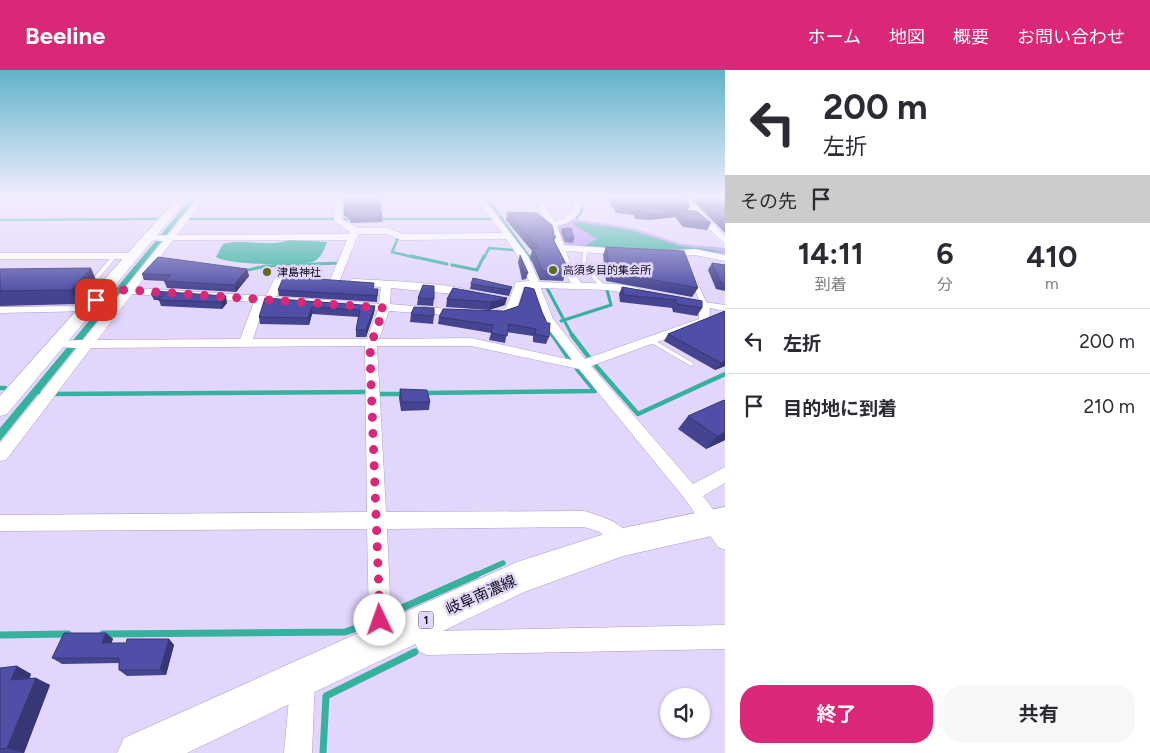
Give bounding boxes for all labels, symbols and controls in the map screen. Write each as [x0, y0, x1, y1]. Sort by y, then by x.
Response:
text: Beeline [25, 21, 105, 50]
text: ホーム [808, 26, 861, 48]
text: 地図 [889, 26, 925, 48]
text: 概要 [953, 26, 989, 48]
text: お問い合わせ [1017, 26, 1125, 48]
text: 200 m [823, 86, 927, 128]
icon: left [740, 90, 805, 155]
text: 左折 [823, 133, 867, 160]
icon: arrive [807, 185, 835, 213]
text: その先 [740, 190, 797, 213]
text: 14:11 [798, 235, 864, 272]
text: 6 [936, 235, 954, 272]
text: 410 [1026, 238, 1077, 275]
marker: 高須多目的集会所 [547, 264, 559, 276]
place label: 高須多目的集会所 [563, 264, 652, 277]
marker: 津島神社 [261, 266, 273, 278]
place label: 津島神社 [277, 266, 321, 279]
text: m [1045, 274, 1059, 293]
text: 到着 [815, 275, 847, 294]
text: 分 [937, 275, 953, 294]
pin [75, 279, 117, 321]
icon: arrive [82, 286, 110, 314]
icon: left [740, 327, 768, 355]
text: 200 m [1079, 330, 1135, 353]
text: 左折 [783, 332, 821, 355]
icon: arrive [740, 392, 768, 420]
text: 210 m [1083, 395, 1135, 418]
text: 目的地に到着 [783, 397, 897, 420]
street label: 岐阜南濃線 [443, 572, 519, 618]
position arrow [353, 593, 405, 645]
road number: 1 [418, 612, 434, 628]
button: 終了 [740, 685, 933, 743]
button: 共有 [943, 685, 1135, 743]
map controls [660, 688, 710, 738]
button: sound [660, 688, 710, 738]

